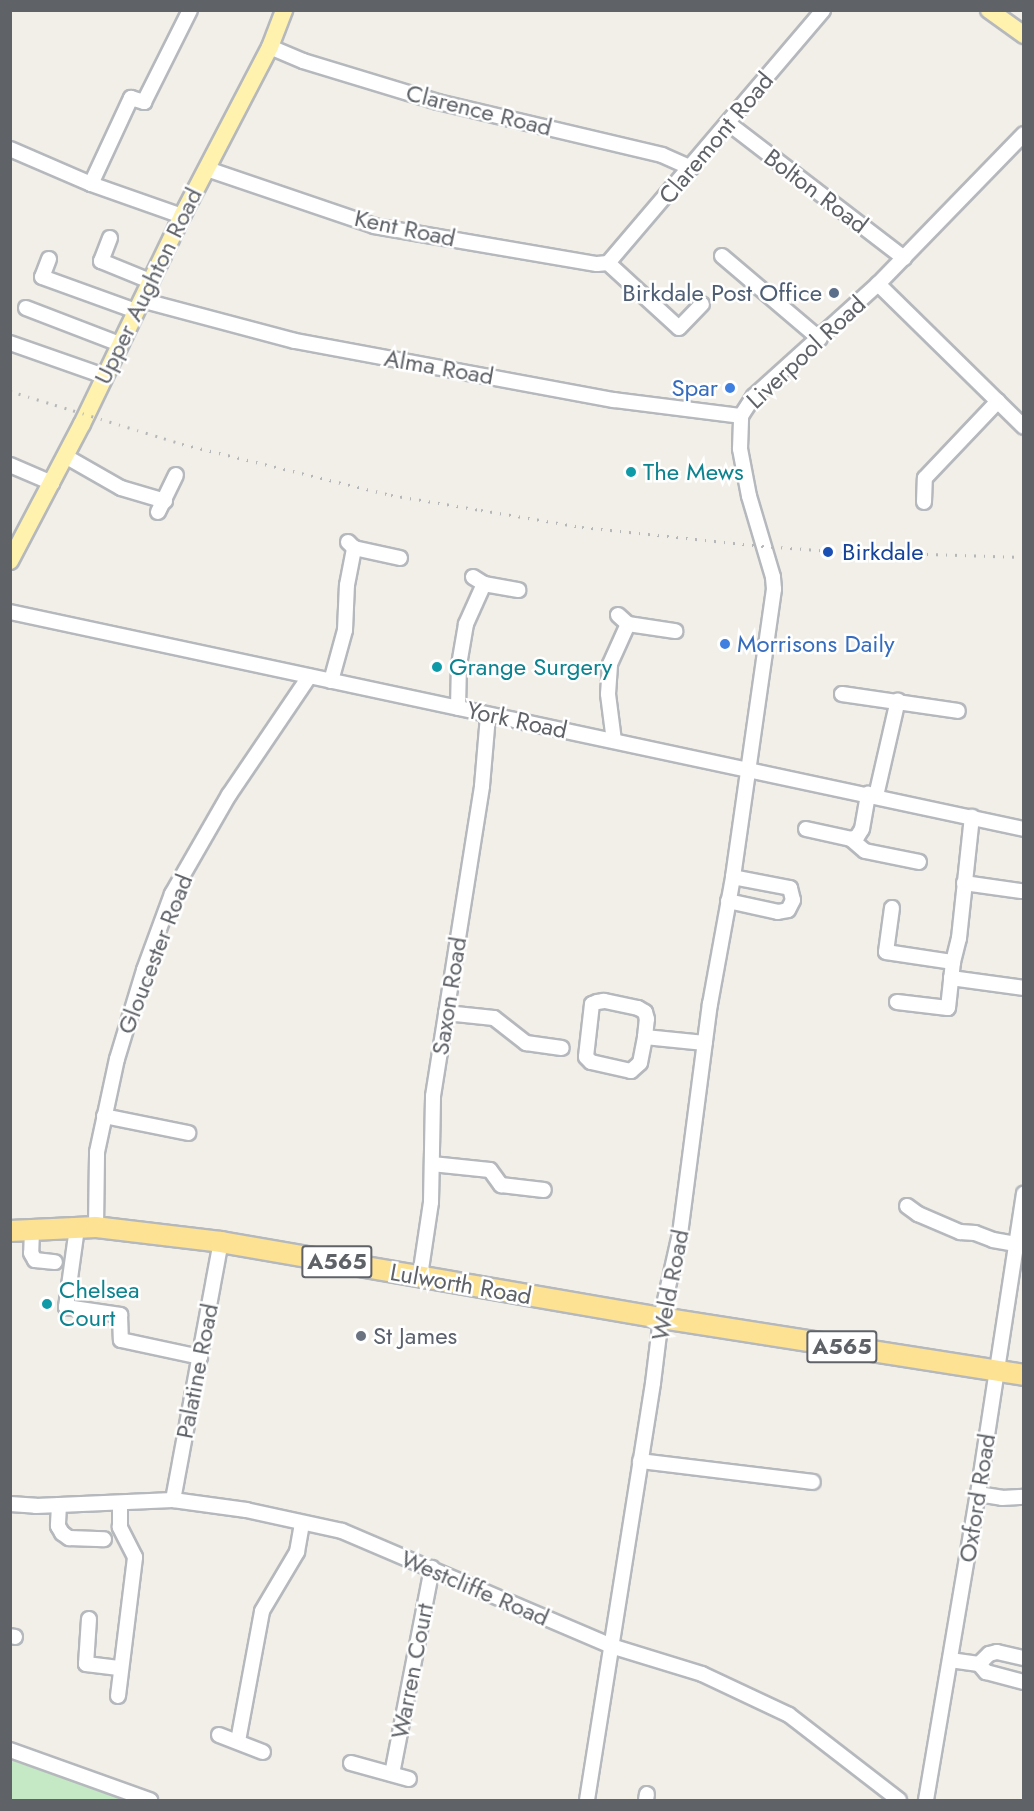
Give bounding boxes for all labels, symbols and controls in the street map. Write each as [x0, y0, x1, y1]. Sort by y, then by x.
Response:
street label: Claremont Road [653, 66, 779, 210]
street label: Clarence Road [403, 78, 555, 142]
street label: Bolton Road [758, 143, 874, 239]
street label: Upper Aughton Road [88, 183, 208, 389]
street label: Kent Road [352, 203, 458, 253]
place label: Birkdale Post Office [622, 279, 822, 307]
marker: Birkdale Post Office [827, 286, 841, 300]
street label: Liverpool Road [741, 290, 871, 414]
street label: Alma Road [382, 343, 496, 391]
place label: Spar [671, 374, 718, 402]
marker: Spar [723, 381, 737, 395]
place label: The Mews [643, 458, 744, 486]
marker: The Mews [624, 465, 638, 479]
place label: Birkdale [842, 538, 924, 566]
marker: Birkdale [819, 543, 837, 561]
place label: Morrisons Daily [737, 630, 895, 658]
marker: Morrisons Daily [718, 637, 732, 651]
place label: Grange Surgery [449, 653, 612, 681]
marker: Grange Surgery [430, 660, 444, 674]
street label: York Road [464, 695, 570, 745]
street label: Gloucester Road [111, 870, 199, 1038]
street label: Saxon Road [425, 935, 473, 1057]
street label: Weld Road [645, 1227, 695, 1343]
road number: A565 [301, 1243, 373, 1281]
street label: Lulworth Road [388, 1257, 534, 1311]
place label: Chelsea Court [59, 1276, 139, 1332]
marker: Chelsea Court [40, 1297, 54, 1311]
street label: Palatine Road [170, 1301, 224, 1441]
place label: St James [373, 1322, 457, 1350]
road number: A565 [806, 1328, 878, 1366]
marker: St James [354, 1329, 368, 1343]
street label: Oxford Road [953, 1432, 1001, 1564]
street label: Westcliffe Road [397, 1544, 553, 1632]
street label: Warren Court [385, 1601, 439, 1741]

